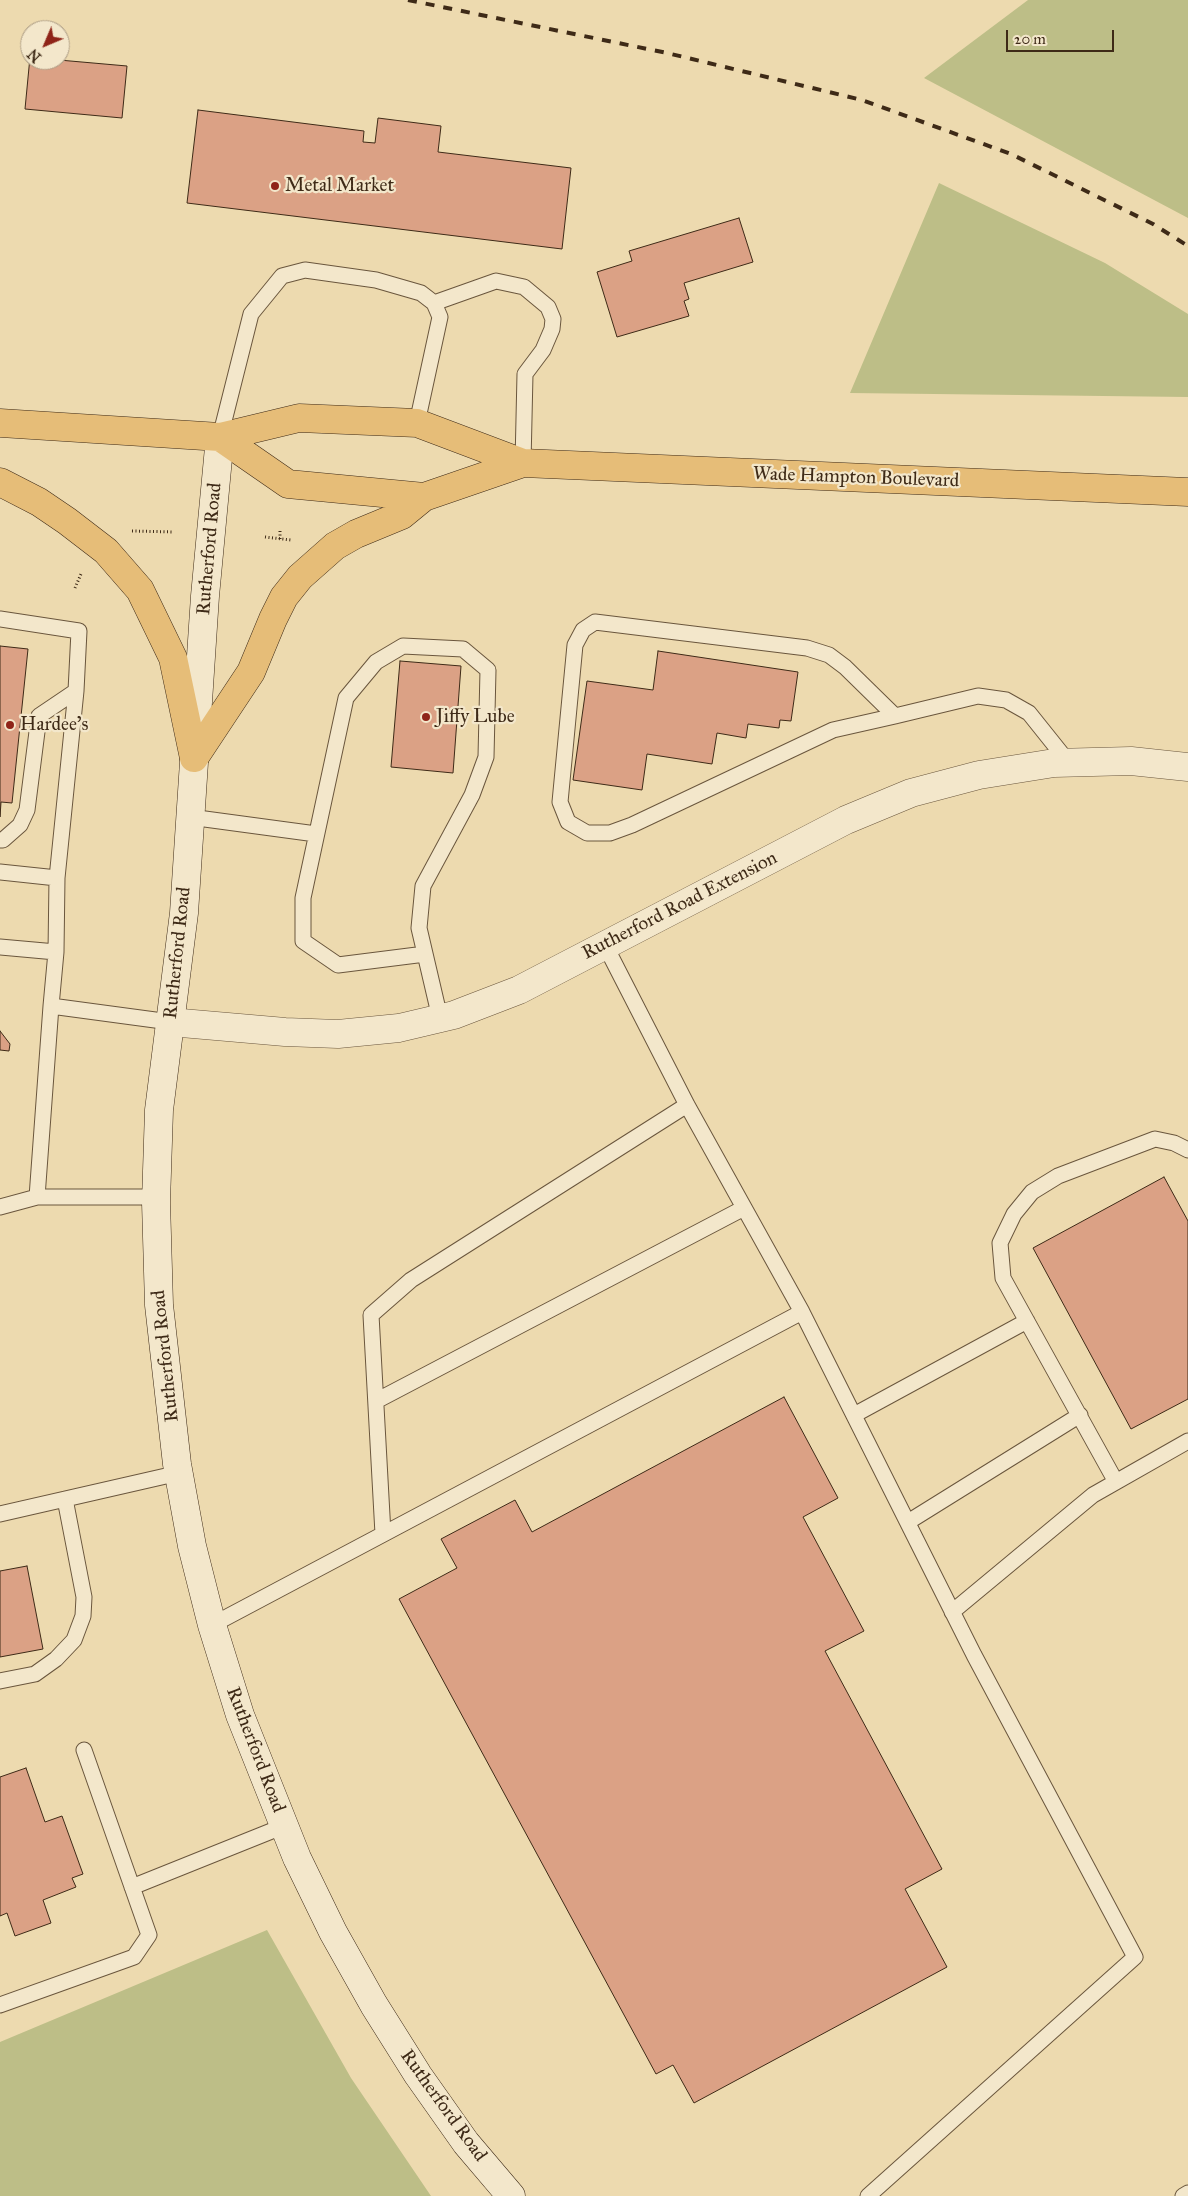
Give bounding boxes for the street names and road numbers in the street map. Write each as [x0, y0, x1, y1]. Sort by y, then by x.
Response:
street label: Wade Hampton Boulevard [752, 463, 960, 493]
street label: Rutherford Road [193, 482, 227, 616]
street label: Rutherford Road Extension [579, 847, 781, 965]
street label: Rutherford Road [160, 886, 196, 1020]
street label: Rutherford Road [148, 1289, 184, 1423]
street label: Rutherford Road [221, 1684, 289, 1816]
street label: Rutherford Road [395, 2046, 491, 2166]

